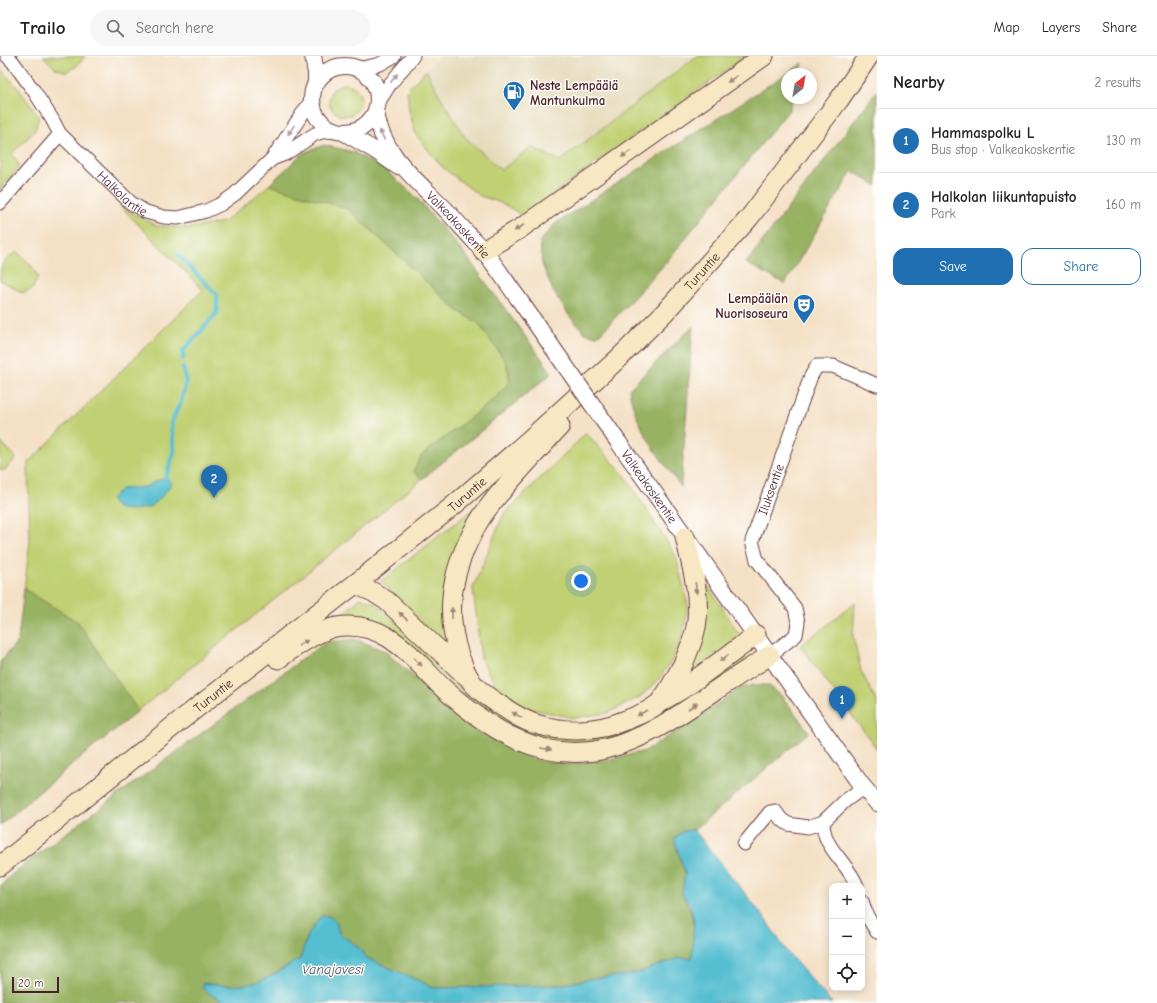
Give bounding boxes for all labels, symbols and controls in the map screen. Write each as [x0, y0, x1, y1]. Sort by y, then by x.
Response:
search box [90, 10, 370, 46]
text: Trailo [20, 17, 66, 39]
icon: search [104, 17, 126, 39]
text: Search here [136, 19, 214, 37]
text: Map [993, 19, 1020, 36]
text: Layers [1042, 19, 1080, 36]
text: Share [1102, 19, 1137, 36]
north arrow [781, 68, 817, 104]
one-way arrow [390, 73, 398, 84]
text: Nearby [893, 73, 944, 92]
one-way arrow [726, 75, 737, 83]
text: 2 results [1094, 75, 1141, 90]
place label: Neste Lempäälä Mantunkulma [530, 78, 618, 108]
fuel station icon: Neste Lempäälä Mantunkulma [501, 79, 527, 112]
text: Hammaspolku L [931, 124, 1034, 142]
one-way arrow [287, 125, 295, 135]
one-way arrow [379, 130, 385, 141]
text: 1 [903, 133, 909, 148]
text: 130 m [1106, 133, 1141, 148]
text: Bus stop · Valkeakoskentie [931, 142, 1075, 157]
one-way arrow [620, 150, 631, 158]
street label: Halkolantie [95, 167, 151, 219]
street label: Valkeakoskentie [424, 188, 494, 261]
text: Halkolan liikuntapuisto [931, 188, 1077, 206]
text: 2 [903, 197, 909, 212]
text: 160 m [1106, 197, 1141, 212]
text: Park [931, 206, 956, 221]
one-way arrow [514, 224, 524, 232]
button: Save [893, 248, 1013, 285]
button: Share [1021, 248, 1141, 285]
street label: Turuntie [681, 249, 723, 293]
place label: Lempäälän Nuorisoseura [715, 291, 788, 321]
theatre icon: Lempäälän Nuorisoseura [791, 292, 817, 325]
street label: Valkeakoskentie [619, 447, 681, 526]
street label: Iluksentie [754, 461, 787, 517]
pin: 2 [201, 465, 227, 498]
street label: Turuntie [445, 473, 489, 515]
your location [571, 571, 591, 591]
one-way arrow [693, 582, 699, 594]
one-way arrow [449, 606, 455, 619]
one-way arrow [398, 611, 408, 621]
one-way arrow [297, 639, 309, 646]
one-way arrow [719, 654, 730, 663]
one-way arrow [413, 657, 423, 667]
street label: Turuntie [190, 675, 236, 715]
pin: 1 [829, 686, 855, 719]
one-way arrow [688, 702, 698, 710]
one-way arrow [636, 709, 648, 716]
one-way arrow [512, 712, 523, 719]
one-way arrow [540, 747, 552, 753]
map controls [829, 883, 865, 991]
button: + [829, 883, 865, 919]
button: − [829, 919, 865, 955]
button: locate [829, 955, 865, 991]
water label: Vanajavesi [302, 961, 365, 978]
scale bar [12, 975, 59, 994]
text: 20 m [18, 977, 43, 990]

